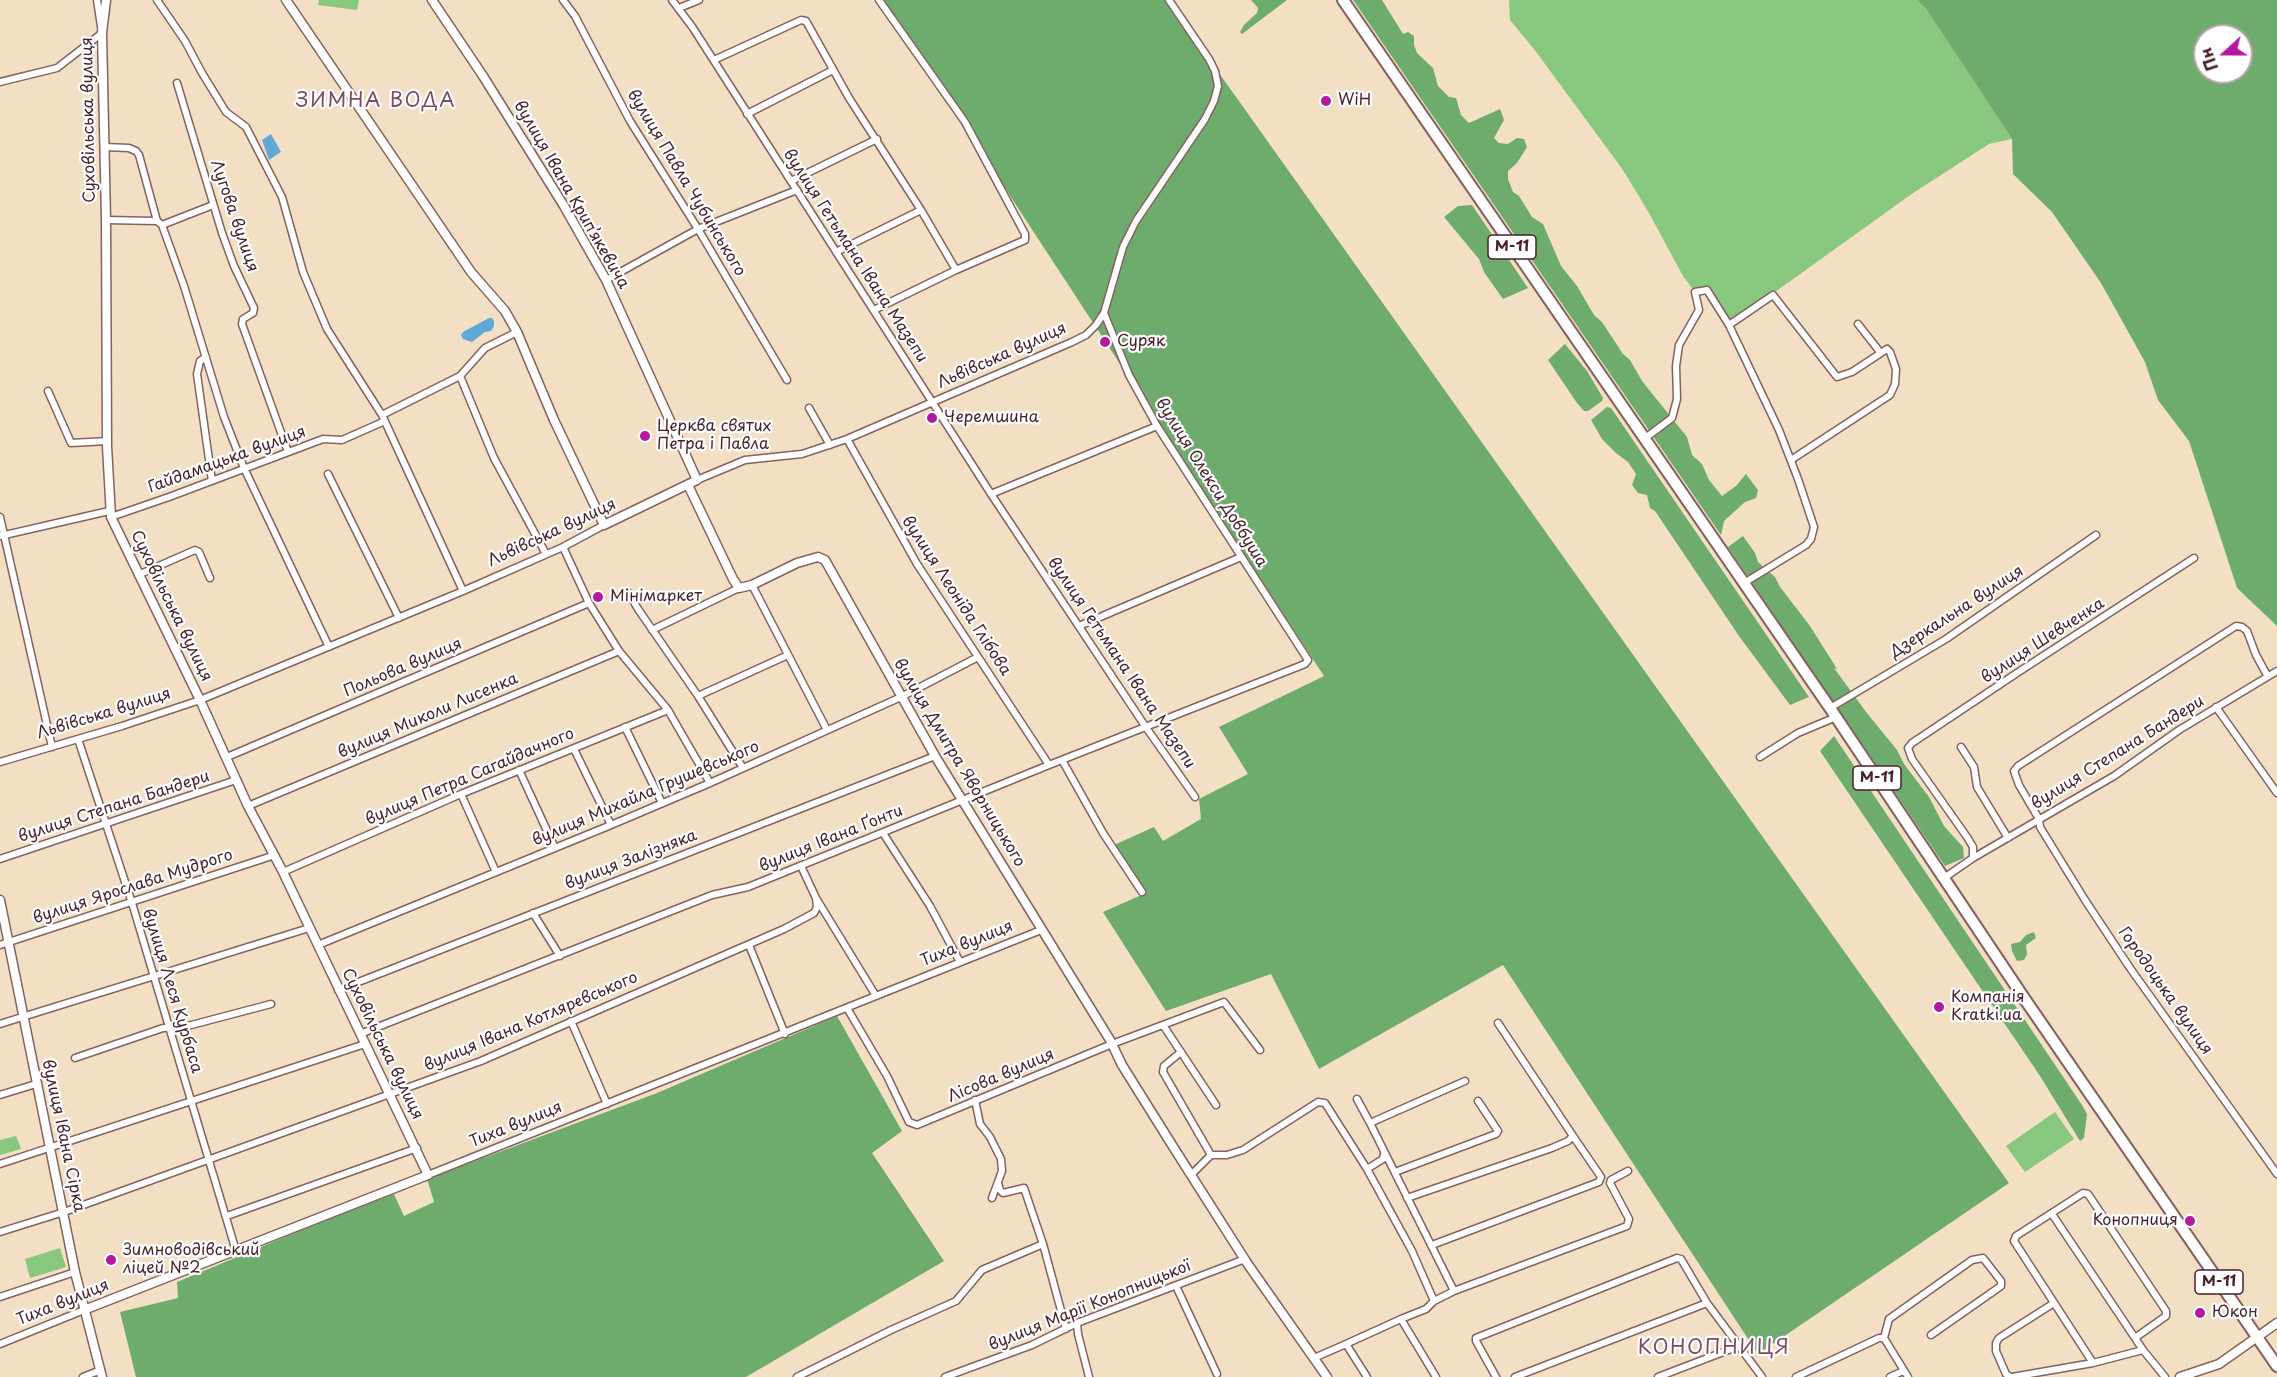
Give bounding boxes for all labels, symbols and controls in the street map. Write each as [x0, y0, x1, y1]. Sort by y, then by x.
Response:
north arrow [2193, 24, 2253, 84]
street label: Суховільська вулиця [78, 37, 100, 203]
text: Пн [2193, 45, 2223, 75]
street label: вулиця Павла Чубинського [623, 86, 749, 280]
district label: ЗИМНА ВОДА [296, 89, 456, 113]
place label: WiH [1338, 91, 1371, 111]
marker: WiH [1319, 94, 1333, 108]
street label: вулиця Івана Крипʼякевича [509, 98, 633, 292]
street label: вулиця Гетьмана Івана Мазепи [779, 146, 931, 366]
street label: Лугова вулиця [206, 157, 262, 275]
road number: М-11 [1488, 235, 1536, 259]
street label: Львівська вулиця [934, 319, 1070, 393]
place label: Суряк [1117, 332, 1165, 352]
marker: Суряк [1098, 335, 1112, 349]
street label: вулиця Олекси Довбуша [1151, 395, 1271, 571]
place label: Черемшина [944, 408, 1039, 428]
marker: Черемшина [925, 411, 939, 425]
place label: Церква святих Петра і Павла [657, 417, 771, 455]
street label: Гайдамацька вулиця [145, 422, 309, 498]
marker: Церква святих Петра і Павла [638, 429, 652, 443]
street label: Львівська вулиця [485, 495, 619, 571]
street label: вулиця Леоніда Глібова [897, 513, 1015, 679]
street label: Суховільська вулиця [126, 527, 216, 685]
street label: вулиця Гетьмана Івана Мазепи [1043, 554, 1199, 772]
street label: Дзеркальна вулиця [1887, 562, 2027, 662]
place label: Мінімаркет [610, 587, 702, 607]
marker: Мінімаркет [591, 590, 605, 604]
street label: вулиця Шевченка [1978, 594, 2108, 688]
street label: Польова вулиця [341, 634, 465, 702]
street label: вулиця Дмитра Яворницького [889, 655, 1029, 871]
street label: вулиця Миколи Лисенка [335, 669, 521, 763]
street label: Львівська вулиця [35, 684, 173, 744]
street label: вулиця Степана Бандери [2028, 692, 2208, 814]
street label: вулиця Петра Сагайдачного [363, 724, 577, 830]
street label: вулиця Михайла Грушевського [530, 737, 762, 851]
road number: М-11 [1853, 766, 1901, 790]
street label: вулиця Степана Бандери [16, 767, 212, 847]
street label: вулиця Івана Ґонти [756, 801, 906, 877]
street label: вулиця Залізняка [562, 826, 700, 894]
street label: вулиця Ярослава Мудрого [31, 846, 235, 928]
street label: вулиця Леся Курбаса [138, 906, 206, 1076]
street label: Тиха вулиця [918, 917, 1016, 971]
street label: Городоцька вулиця [2114, 923, 2216, 1059]
street label: Суховільська вулиця [337, 965, 427, 1123]
street label: вулиця Івана Котляревського [421, 968, 641, 1076]
place label: Компанія Kratki.ua [1951, 988, 2025, 1026]
marker: Компанія Kratki.ua [1932, 1000, 1946, 1014]
street label: Лісова вулиця [945, 1045, 1057, 1107]
street label: вулиця Івана Сірка [37, 1058, 89, 1214]
street label: Тиха вулиця [467, 1098, 565, 1152]
place label: Конопниця [2093, 1211, 2178, 1231]
marker: Конопниця [2183, 1214, 2197, 1228]
place label: Зимноводівський ліцей №2 [123, 1241, 259, 1279]
marker: Зимноводівський ліцей №2 [104, 1253, 118, 1267]
street label: вулиця Марії Конопницької [986, 1257, 1194, 1355]
road number: М-11 [2195, 1270, 2243, 1294]
street label: Тиха вулиця [14, 1276, 112, 1330]
place label: Юкон [2212, 1303, 2258, 1323]
marker: Юкон [2193, 1306, 2207, 1320]
district label: КОНОПНИЦЯ [1639, 1336, 1789, 1360]

